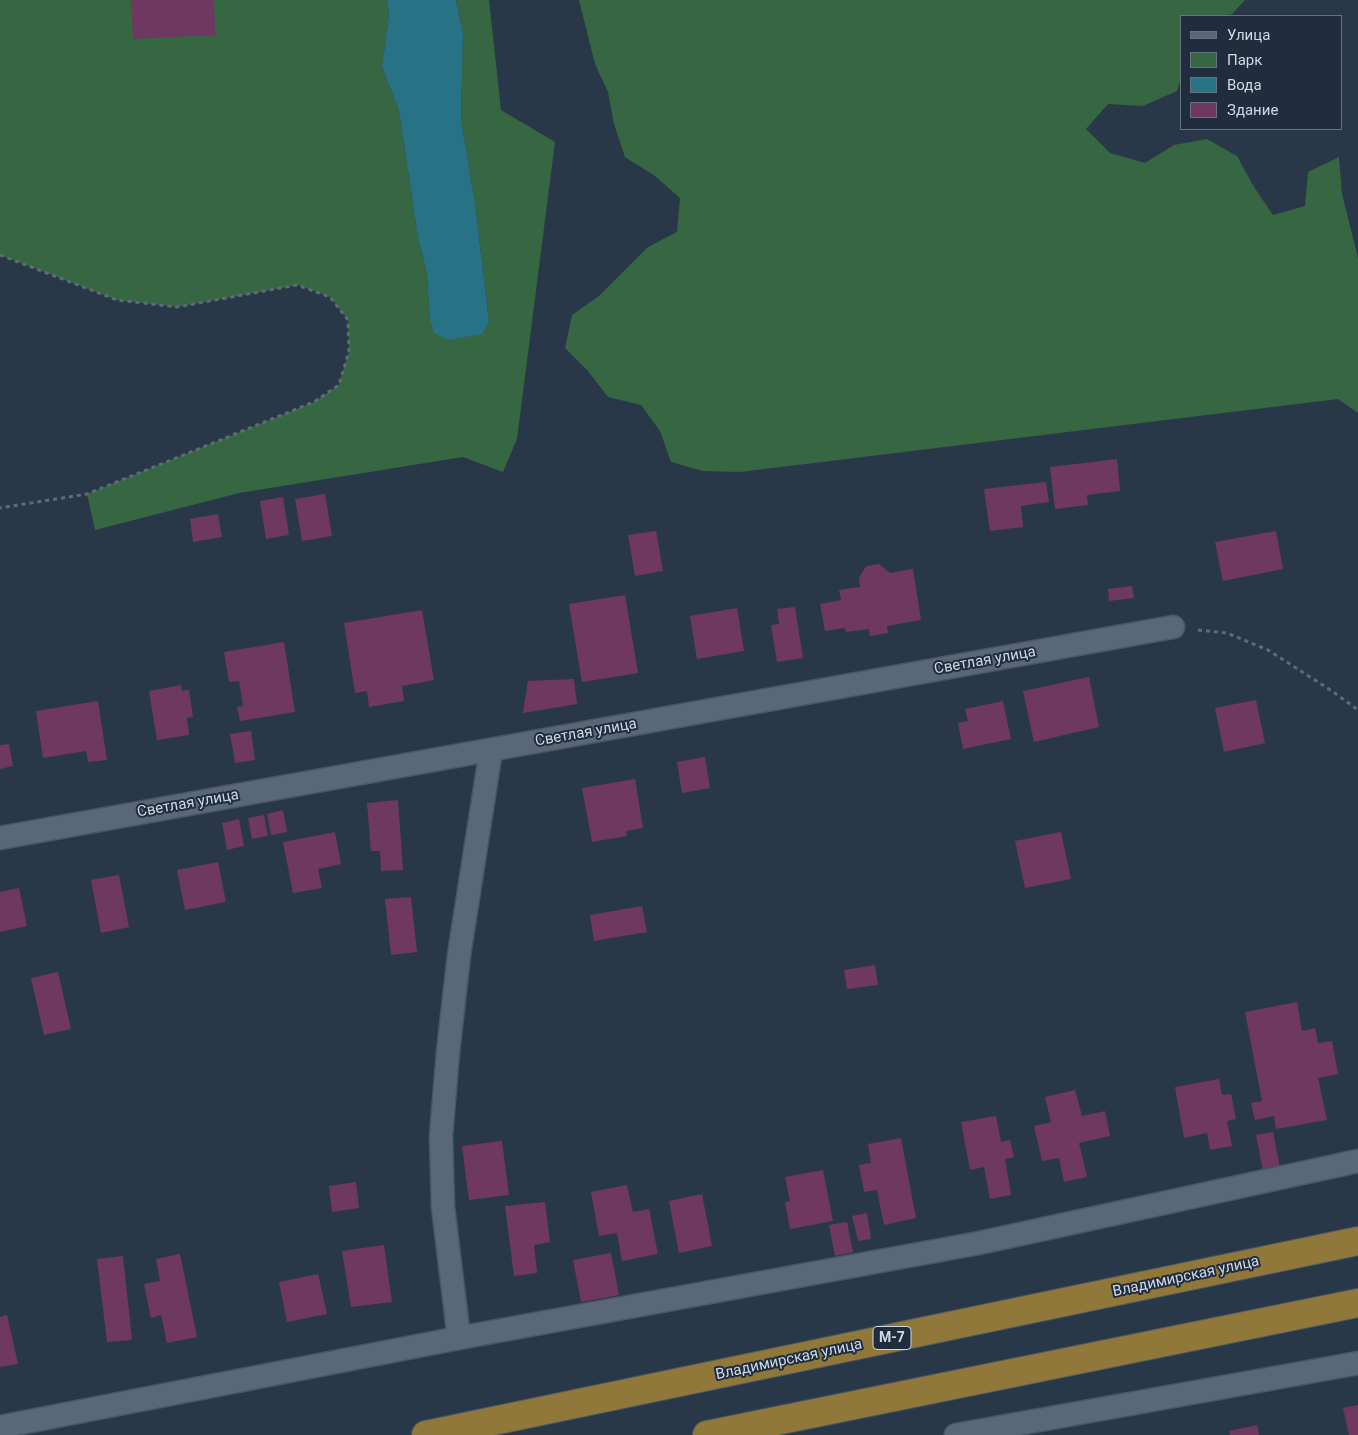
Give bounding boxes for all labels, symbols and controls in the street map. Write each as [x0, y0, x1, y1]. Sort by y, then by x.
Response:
legend [1180, 15, 1343, 130]
text: Улица [1227, 26, 1270, 44]
text: Парк [1227, 51, 1262, 69]
text: Вода [1227, 76, 1262, 94]
text: Здание [1227, 101, 1278, 119]
street label: Светлая улица [933, 643, 1037, 679]
street label: Светлая улица [534, 715, 638, 751]
street label: Светлая улица [136, 786, 240, 822]
street label: Владимирская улица [1111, 1253, 1261, 1301]
road number: М-7 [873, 1326, 911, 1350]
street label: Владимирская улица [714, 1336, 864, 1384]

